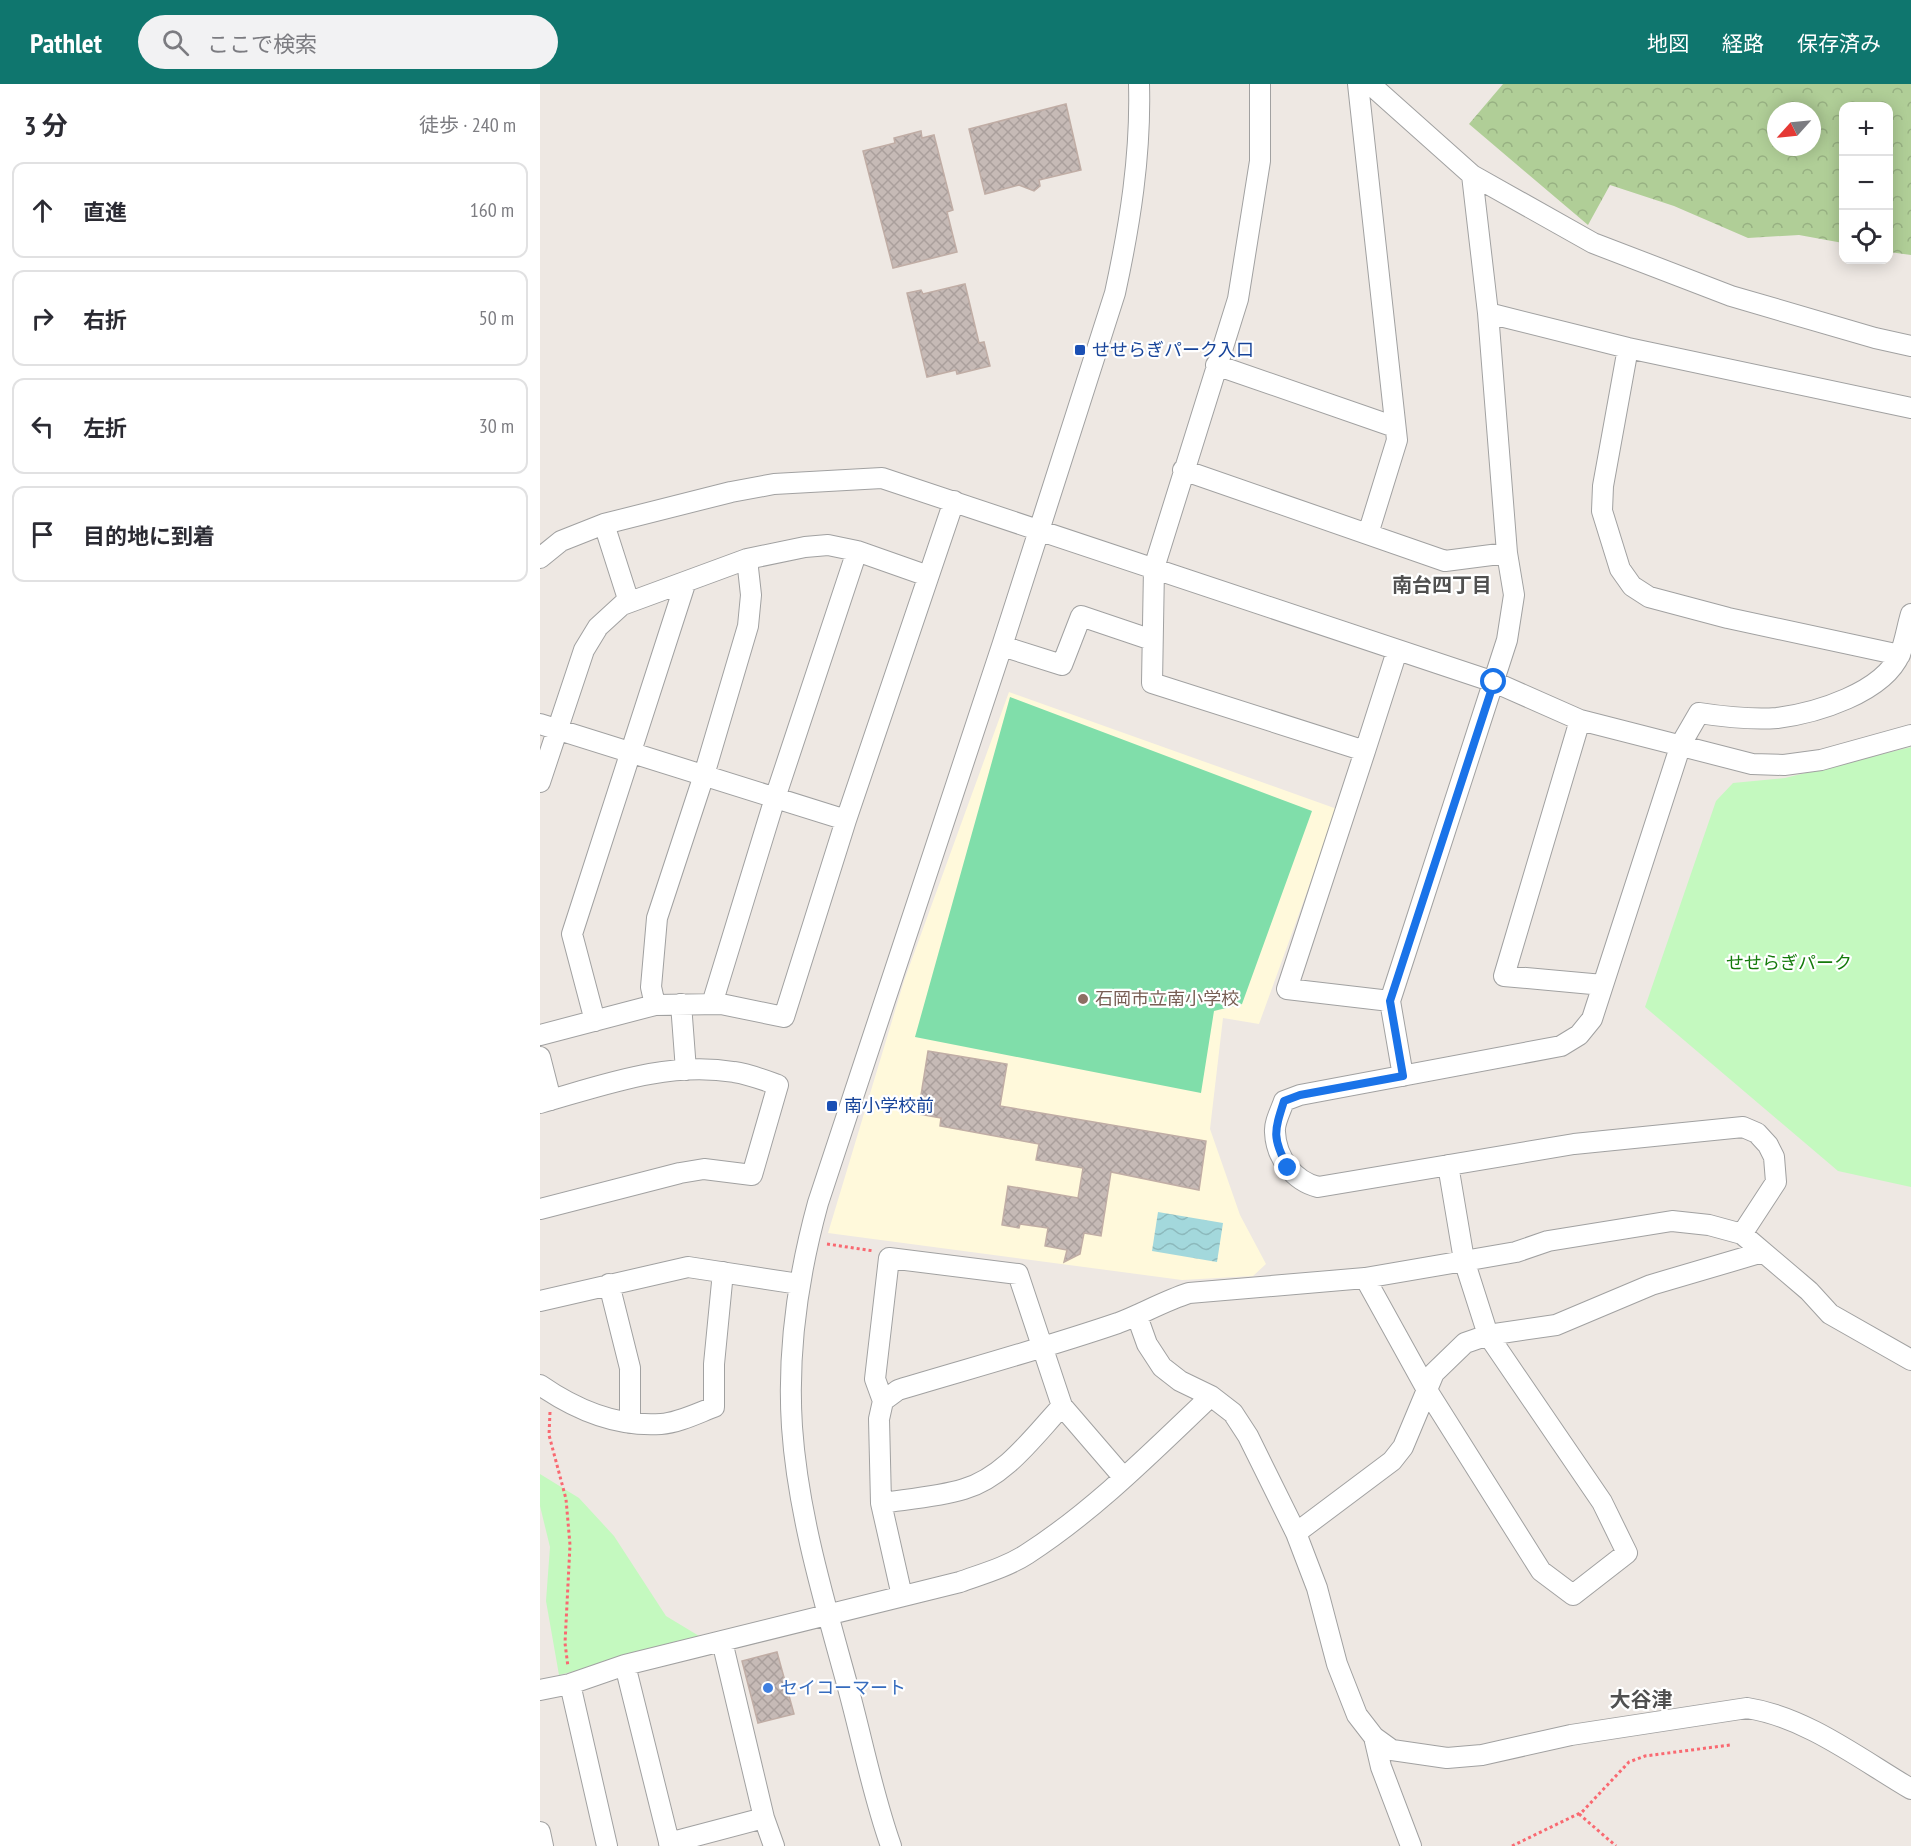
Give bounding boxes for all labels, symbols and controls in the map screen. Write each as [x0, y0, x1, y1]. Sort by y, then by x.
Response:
search box [138, 15, 558, 69]
text: Pathlet [30, 24, 102, 61]
icon: search [159, 26, 192, 59]
text: ここで検索 [207, 30, 317, 58]
text: 地図 [1647, 30, 1689, 57]
text: 経路 [1722, 30, 1764, 57]
text: 保存済み [1797, 30, 1881, 57]
north arrow [1767, 102, 1821, 156]
map controls [1839, 102, 1893, 264]
button: + [1839, 102, 1893, 156]
text: 3 分 [24, 109, 68, 142]
text: 徒歩 · 240 m [419, 112, 516, 138]
button: − [1839, 156, 1893, 210]
icon: ahead [26, 194, 59, 227]
text: 160 m [470, 197, 514, 223]
text: 直進 [83, 198, 127, 226]
button: locate [1839, 210, 1893, 264]
icon: right [26, 302, 59, 335]
text: 50 m [479, 305, 514, 331]
text: 右折 [83, 306, 127, 334]
place label: せせらぎパーク入口 [1092, 338, 1254, 361]
marker: せせらぎパーク入口 [1073, 343, 1087, 357]
icon: left [26, 410, 59, 443]
text: 30 m [479, 413, 514, 439]
text: 左折 [83, 414, 127, 442]
icon: arrive [26, 518, 59, 551]
text: 目的地に到着 [83, 522, 215, 550]
district label: 南台四丁目 [1392, 572, 1492, 598]
route start [1480, 668, 1506, 694]
park label: せせらぎパーク [1726, 951, 1852, 974]
place label: 石岡市立南小学校 [1095, 987, 1239, 1010]
marker: 石岡市立南小学校 [1076, 992, 1090, 1006]
place label: 南小学校前 [844, 1094, 934, 1117]
marker: 南小学校前 [825, 1099, 839, 1113]
route end [1274, 1154, 1300, 1180]
place label: セイコーマート [780, 1676, 906, 1699]
marker: セイコーマート [761, 1681, 775, 1695]
district label: 大谷津 [1610, 1686, 1673, 1713]

